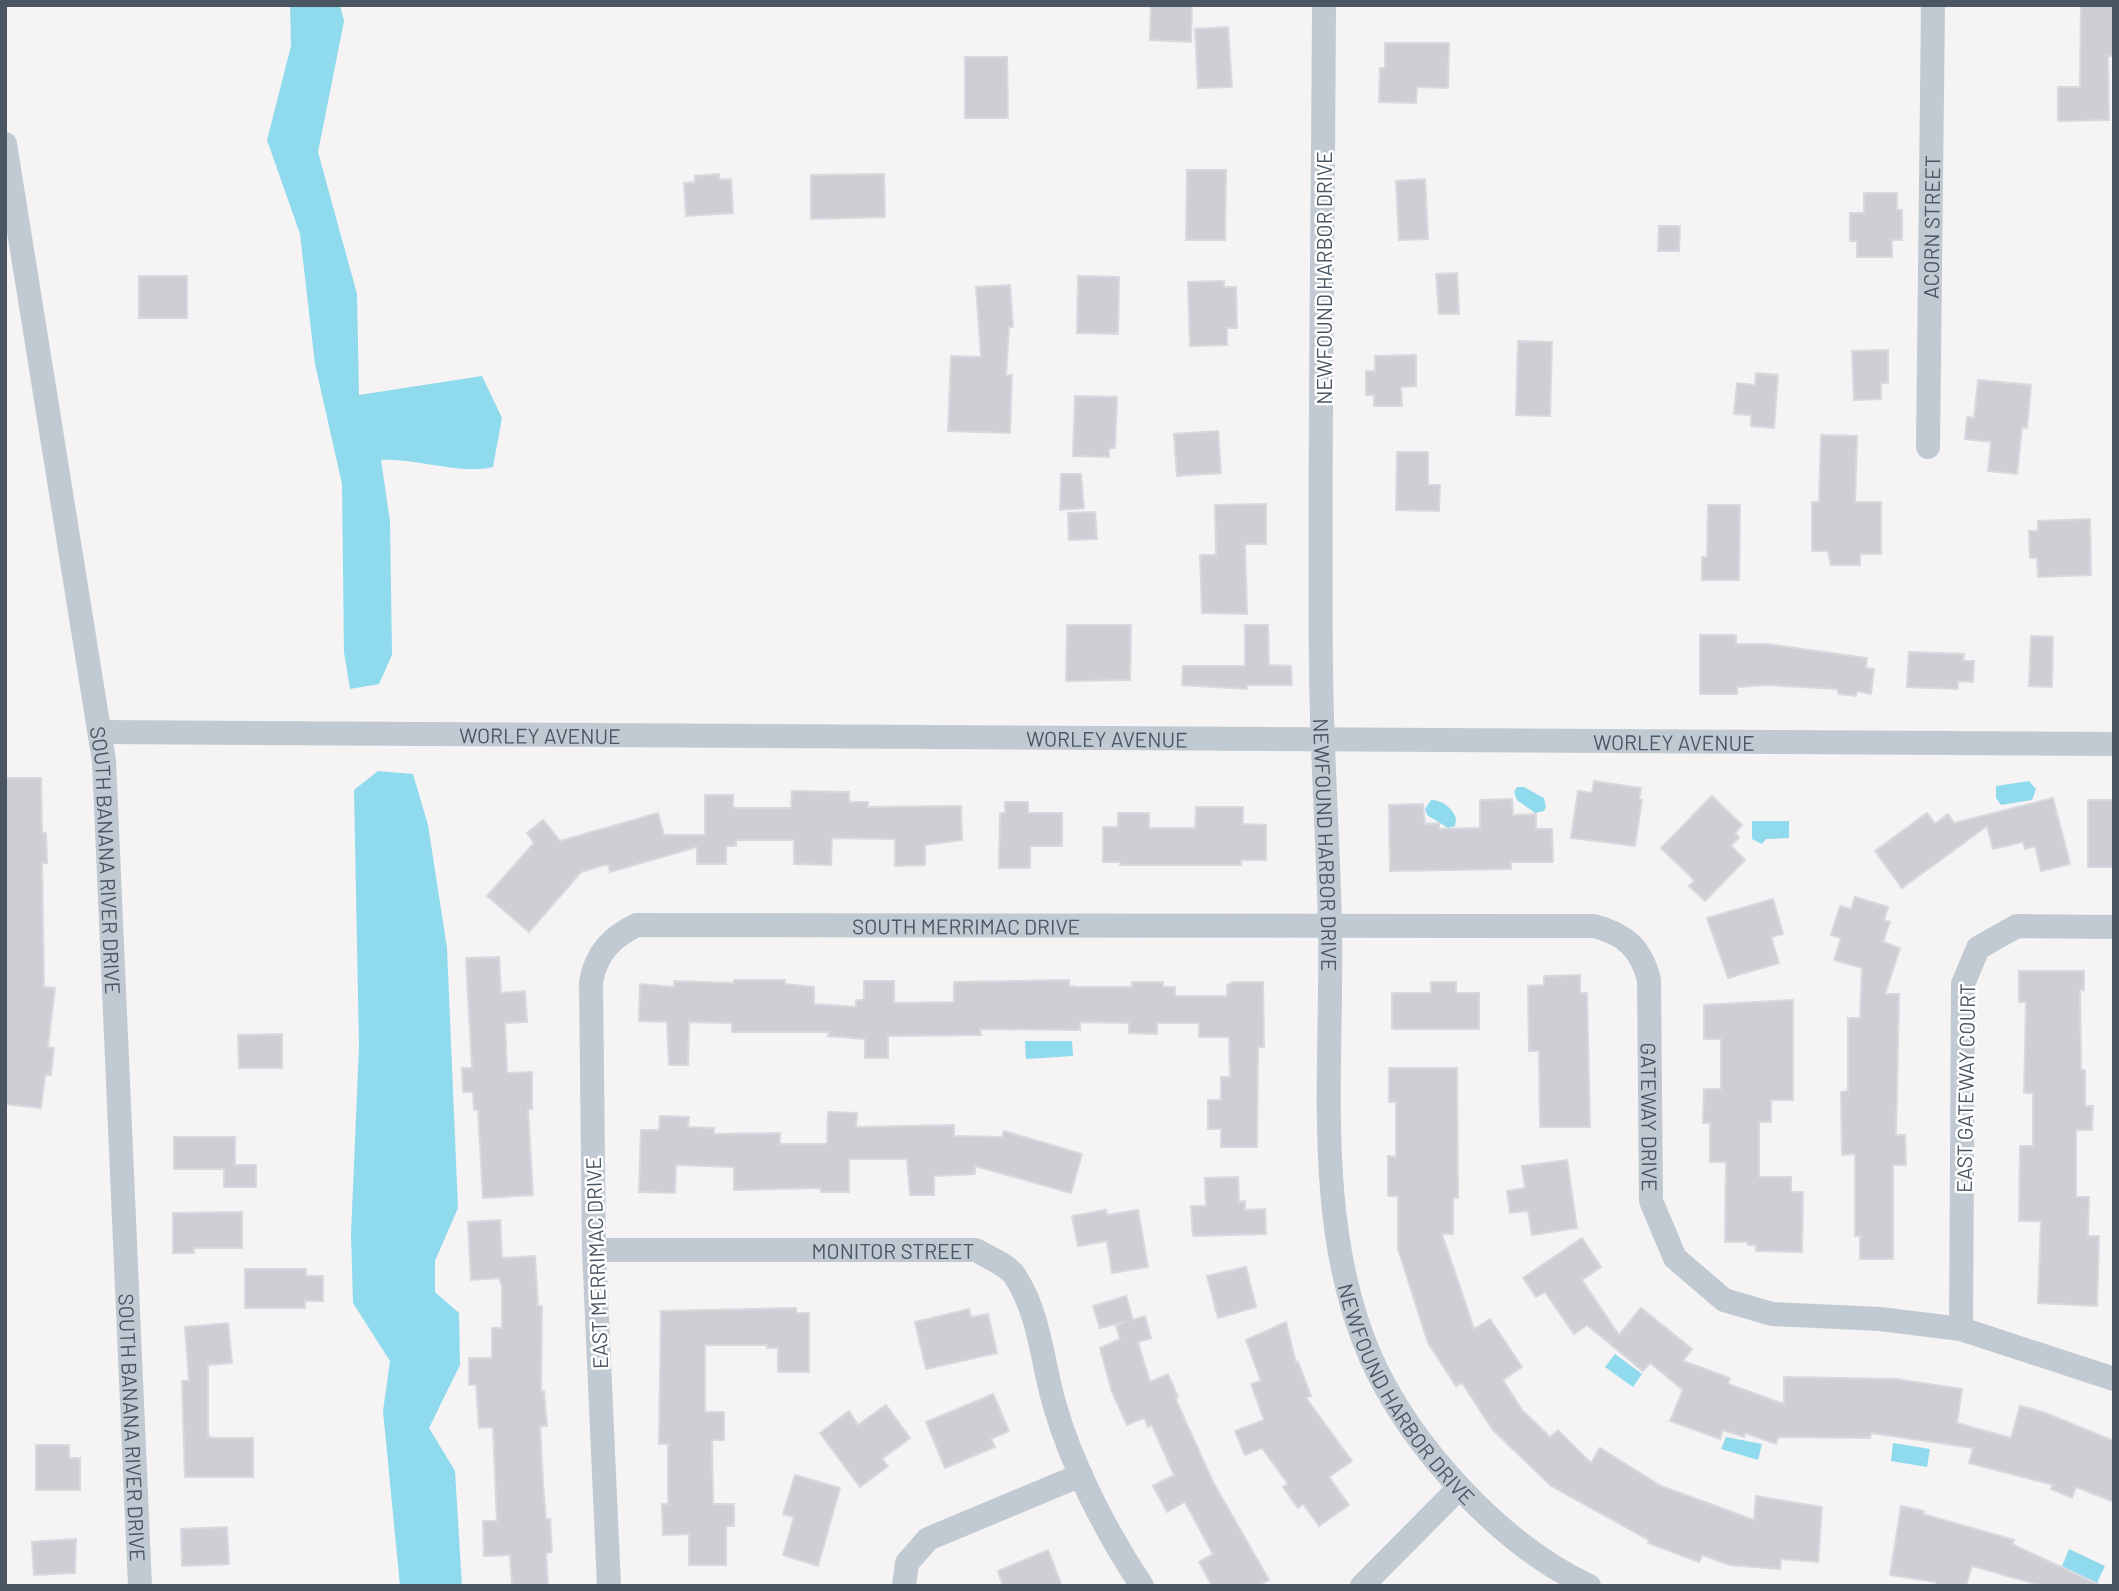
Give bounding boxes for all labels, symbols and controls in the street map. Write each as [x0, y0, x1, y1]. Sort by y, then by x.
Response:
street label: NEWFOUND HARBOR DRIVE [1311, 151, 1336, 405]
street label: ACORN STREET [1917, 155, 1944, 299]
street label: NEWFOUND HARBOR DRIVE [1309, 718, 1343, 972]
street label: WORLEY AVENUE [459, 722, 621, 748]
street label: SOUTH BANANA RIVER DRIVE [86, 724, 127, 995]
street label: WORLEY AVENUE [1026, 725, 1188, 751]
street label: WORLEY AVENUE [1593, 728, 1755, 754]
street label: SOUTH MERRIMAC DRIVE [852, 913, 1080, 938]
street label: EAST GATEWAY COURT [1951, 983, 1979, 1193]
street label: GATEWAY DRIVE [1637, 1042, 1663, 1192]
street label: EAST MERRIMAC DRIVE [580, 1157, 612, 1369]
street label: MONITOR STREET [812, 1238, 974, 1263]
street label: NEWFOUND HARBOR DRIVE [1334, 1281, 1481, 1509]
street label: SOUTH BANANA RIVER DRIVE [115, 1293, 151, 1562]

